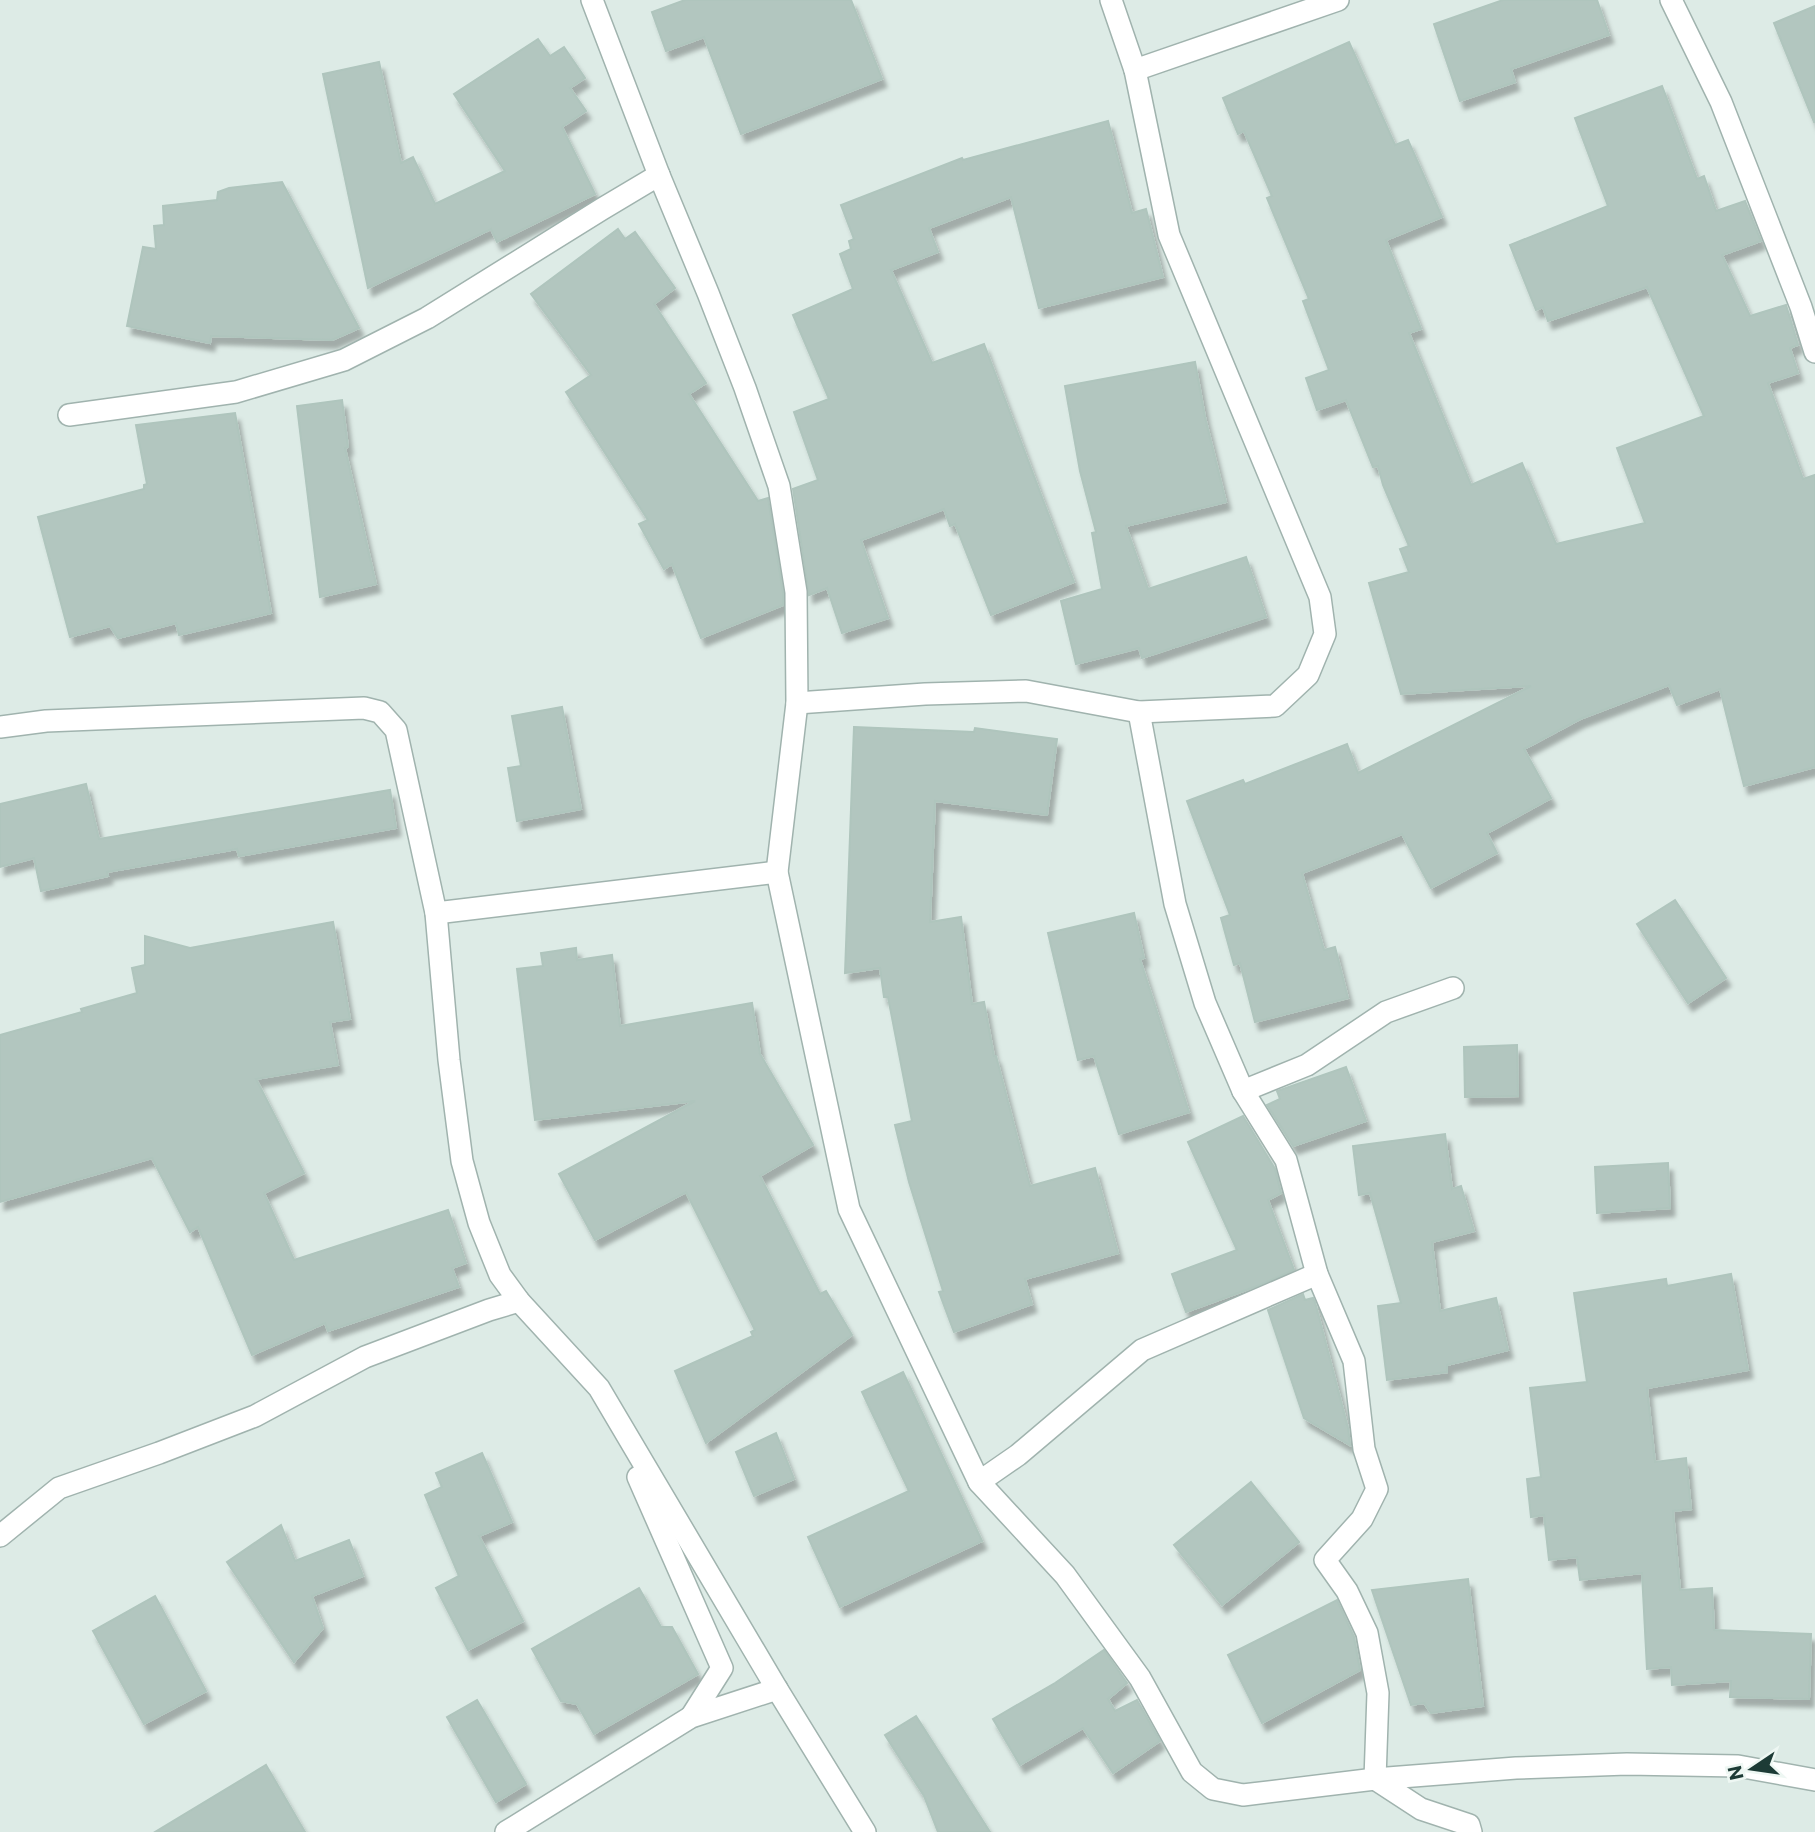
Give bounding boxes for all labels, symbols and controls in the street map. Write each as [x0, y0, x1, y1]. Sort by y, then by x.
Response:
north arrow [1717, 1734, 1787, 1804]
text: N [1722, 1763, 1748, 1782]

